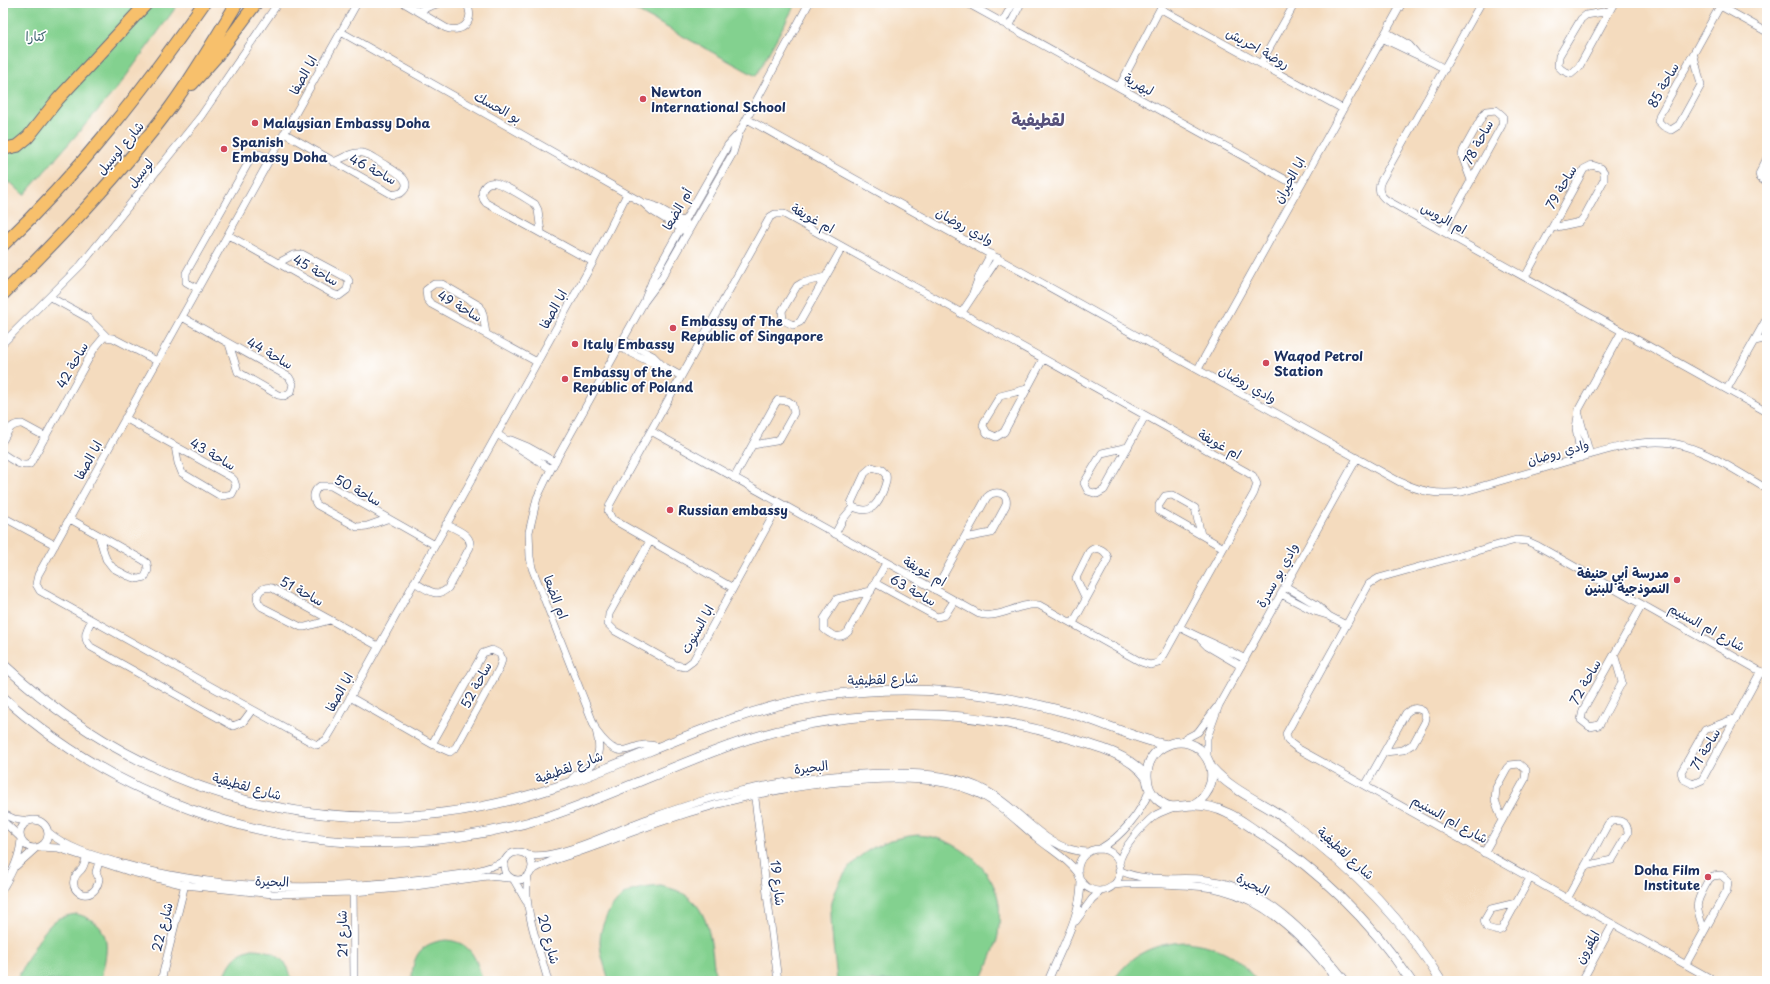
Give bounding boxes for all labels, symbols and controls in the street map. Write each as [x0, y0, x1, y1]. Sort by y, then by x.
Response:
street label: روضة احريش [1223, 22, 1293, 73]
park label: كتارا [25, 26, 47, 45]
street label: ابا الصفا [284, 52, 321, 98]
street label: ساحة 85 [1642, 59, 1683, 111]
street label: لبهرية [1121, 68, 1158, 100]
place label: Newton International School [651, 82, 786, 116]
street label: بو الحسك [471, 86, 525, 127]
marker: Newton International School [638, 94, 648, 104]
district label: لقطيفية [1011, 106, 1065, 132]
place label: Malaysian Embassy Doha [263, 113, 431, 132]
street label: ساحة 78 [1458, 116, 1497, 168]
street label: شارع لوسيل [93, 118, 147, 178]
marker: Malaysian Embassy Doha [250, 118, 260, 128]
place label: Spanish Embassy Doha [232, 132, 328, 166]
marker: Spanish Embassy Doha [219, 144, 229, 154]
street label: ساحة 46 [346, 149, 400, 189]
street label: ابا الحيران [1268, 153, 1309, 206]
street label: لوسيل [124, 155, 156, 191]
street label: ساحة 79 [1540, 161, 1581, 212]
street label: أم الضعا [657, 184, 698, 234]
street label: ام الروس [1417, 197, 1471, 240]
street label: ام غويفة [787, 198, 838, 239]
street label: وادي روضان [932, 202, 998, 250]
street label: ساحة 45 [290, 249, 343, 290]
street label: ساحة 49 [434, 285, 486, 326]
street label: ابا الصفا [534, 286, 571, 332]
place label: Embassy of The Republic of Singapore [681, 311, 823, 345]
marker: Embassy of The Republic of Singapore [668, 323, 678, 333]
street label: ساحة 44 [244, 332, 297, 373]
place label: Italy Embassy [583, 334, 675, 353]
street label: ساحة 42 [51, 338, 92, 391]
marker: Italy Embassy [570, 339, 580, 349]
place label: Waqod Petrol Station [1274, 346, 1363, 380]
marker: Waqod Petrol Station [1261, 358, 1271, 368]
street label: وادي روضان [1215, 360, 1281, 408]
place label: Embassy of the Republic of Poland [573, 362, 694, 396]
marker: Embassy of the Republic of Poland [560, 374, 570, 384]
street label: ام غويفة [1194, 424, 1245, 465]
street label: ساحة 43 [187, 433, 240, 474]
street label: وادي روضان [1525, 434, 1591, 470]
street label: ابا الصفا [69, 437, 106, 483]
street label: ساحة 50 [331, 469, 385, 510]
place label: Russian embassy [678, 500, 788, 519]
marker: Russian embassy [665, 505, 675, 515]
street label: وادي بو سدرة [1251, 539, 1303, 611]
street label: ام غويفة [899, 551, 950, 592]
place label: مدرسة أبي حنيفة النموذجية للبنين [1577, 563, 1669, 597]
street label: ساحة 63 [886, 569, 940, 610]
street label: ساحة 51 [277, 571, 327, 610]
street label: ام الضعا [538, 572, 574, 622]
marker: مدرسة أبي حنيفة النموذجية للبنين [1672, 575, 1682, 585]
street label: شارع ام السنيم [1665, 598, 1749, 657]
street label: ابا السنوت [675, 601, 718, 657]
street label: ساحة 72 [1564, 655, 1605, 708]
street label: ساحة 52 [455, 658, 496, 711]
street label: شارع لقطيفية [847, 668, 919, 690]
street label: ابا الصفا [320, 669, 357, 715]
street label: ساحة 71 [1685, 724, 1724, 773]
street label: شارع لقطيفية [532, 745, 606, 789]
street label: البحيرة [793, 755, 829, 778]
street label: شارع لقطيفية [210, 767, 284, 805]
street label: شارع ام السنيم [1408, 790, 1492, 849]
street label: شارع لقطيفية [1313, 822, 1379, 884]
street label: شارع 19 [765, 859, 791, 907]
place label: Doha Film Institute [1634, 860, 1700, 894]
street label: البحيرة [1234, 867, 1273, 900]
street label: البحيرة [255, 870, 290, 891]
marker: Doha Film Institute [1703, 872, 1713, 882]
street label: شارع 22 [146, 900, 178, 954]
street label: شارع 21 [332, 910, 352, 958]
street label: شارع 20 [533, 912, 565, 966]
street label: المقرون [1570, 927, 1604, 967]

